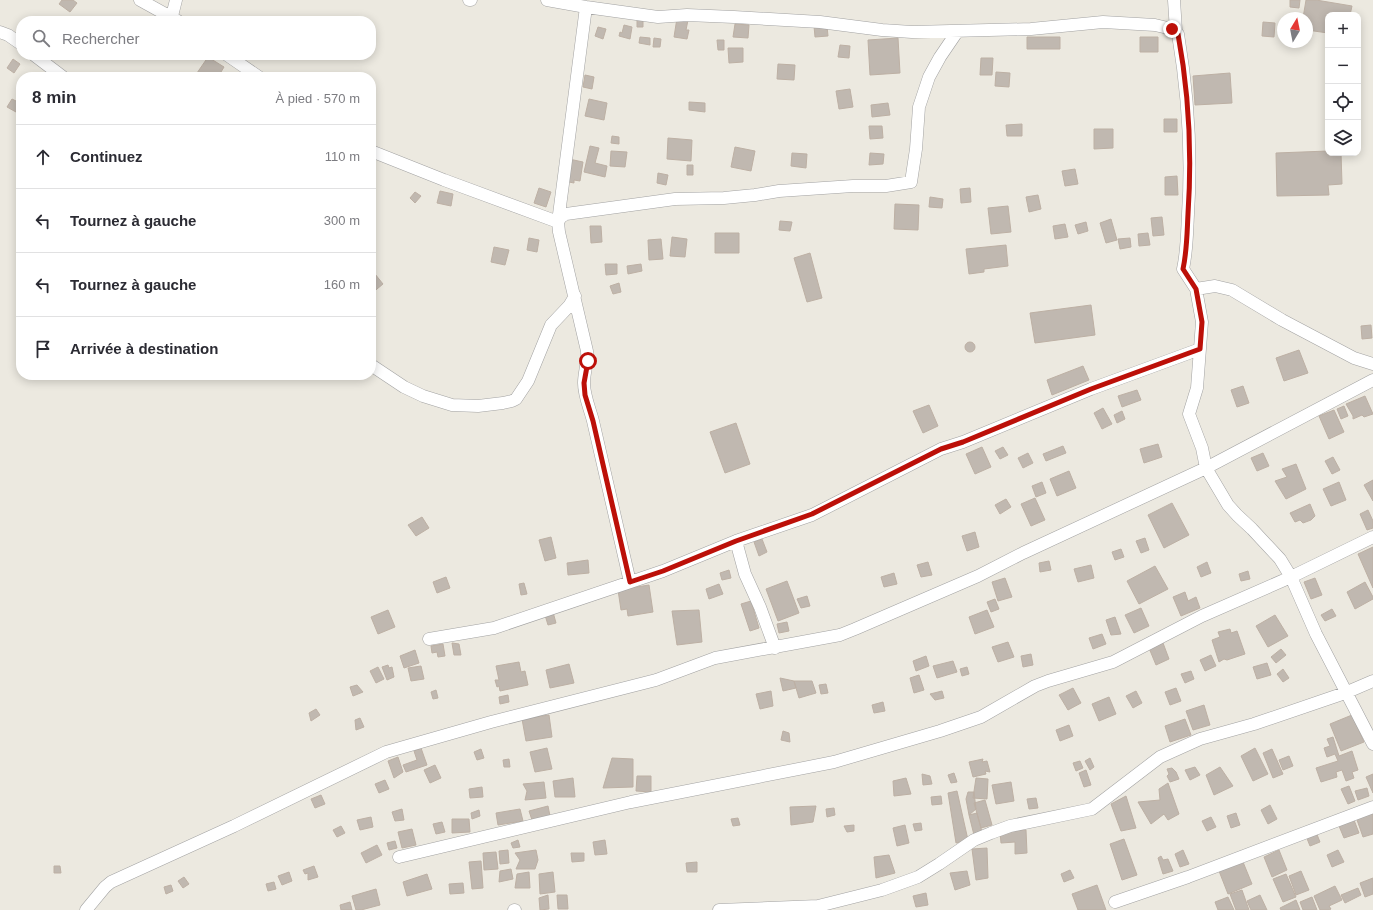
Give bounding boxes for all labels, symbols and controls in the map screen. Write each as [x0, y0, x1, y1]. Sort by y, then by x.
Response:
north arrow [1277, 12, 1313, 48]
map controls [1325, 12, 1361, 156]
button: + [1325, 12, 1361, 48]
search box [16, 16, 376, 60]
route end [1163, 20, 1181, 38]
icon: search [30, 27, 52, 49]
text: Rechercher [62, 30, 140, 47]
button: − [1325, 48, 1361, 84]
button: locate [1325, 84, 1361, 120]
text: 8 min [32, 88, 76, 107]
text: À pied · 570 m [275, 91, 360, 106]
button: layers [1325, 120, 1361, 156]
icon: ahead [32, 146, 54, 168]
text: Continuez [70, 148, 143, 165]
text: 110 m [325, 149, 360, 164]
icon: left [32, 210, 54, 232]
text: Tournez à gauche [70, 212, 196, 229]
text: 300 m [324, 213, 360, 228]
icon: left [32, 274, 54, 296]
text: Tournez à gauche [70, 276, 196, 293]
text: 160 m [324, 277, 360, 292]
icon: arrive [32, 338, 54, 360]
text: Arrivée à destination [70, 340, 218, 357]
route start [579, 352, 597, 370]

